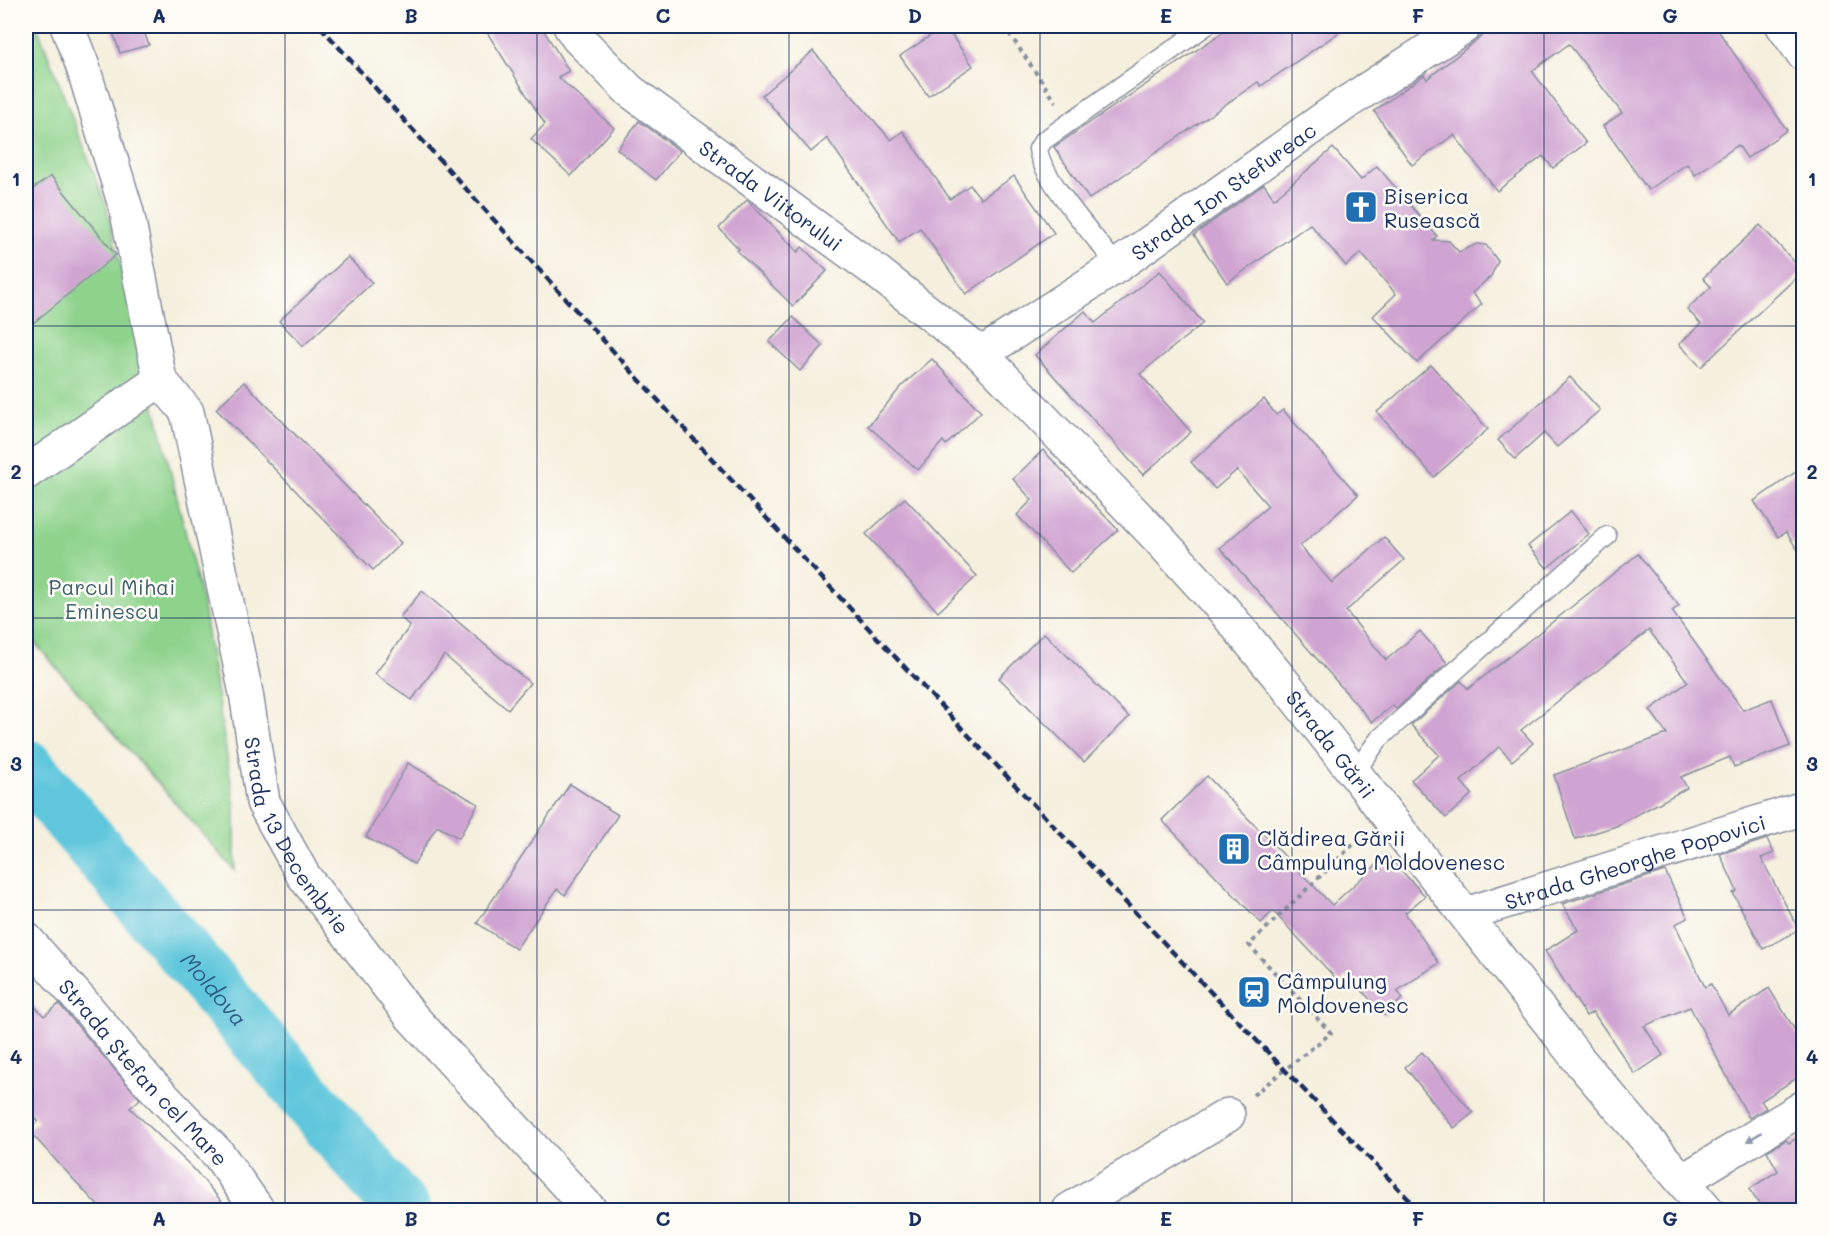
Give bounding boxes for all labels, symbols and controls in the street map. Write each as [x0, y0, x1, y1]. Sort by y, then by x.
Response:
text: A [152, 2, 166, 28]
text: B [404, 2, 418, 28]
text: C [656, 2, 671, 28]
text: D [908, 2, 922, 28]
text: E [1160, 2, 1172, 28]
text: F [1412, 2, 1425, 28]
text: G [1662, 2, 1678, 28]
street label: Strada Ion Stefureac [1125, 116, 1321, 266]
street label: Strada Viitorului [694, 133, 848, 256]
text: 1 [12, 165, 20, 191]
text: 1 [1808, 165, 1816, 191]
place label: Biserica Rusească [1384, 182, 1481, 233]
church icon: Biserica Rusească [1343, 189, 1379, 225]
text: 2 [10, 458, 22, 484]
text: 2 [1806, 458, 1818, 484]
park label: Parcul Mihai Eminescu [49, 573, 175, 624]
street label: Strada Gării [1281, 684, 1382, 803]
street label: Strada 13 Decembrie [240, 735, 356, 939]
text: 3 [10, 750, 22, 776]
text: 3 [1806, 750, 1818, 776]
street label: Strada Gheorghe Popovici [1501, 807, 1769, 915]
place label: Clădirea Gării Câmpulung Moldovenesc [1257, 824, 1505, 875]
building icon: Clădirea Gării Câmpulung Moldovenesc [1216, 831, 1252, 867]
water label: Moldova [175, 946, 254, 1032]
place label: Câmpulung Moldovenesc [1277, 967, 1409, 1018]
street label: Strada Ștefan cel Mare [54, 973, 235, 1170]
station icon: Câmpulung Moldovenesc [1236, 974, 1272, 1010]
text: 4 [10, 1043, 23, 1069]
text: 4 [1806, 1043, 1819, 1069]
one-way arrow [1746, 1132, 1762, 1143]
text: A [152, 1205, 166, 1231]
text: B [404, 1205, 418, 1231]
text: C [656, 1205, 671, 1231]
text: D [908, 1205, 922, 1231]
text: E [1160, 1205, 1172, 1231]
text: F [1412, 1205, 1425, 1231]
text: G [1662, 1205, 1678, 1231]

